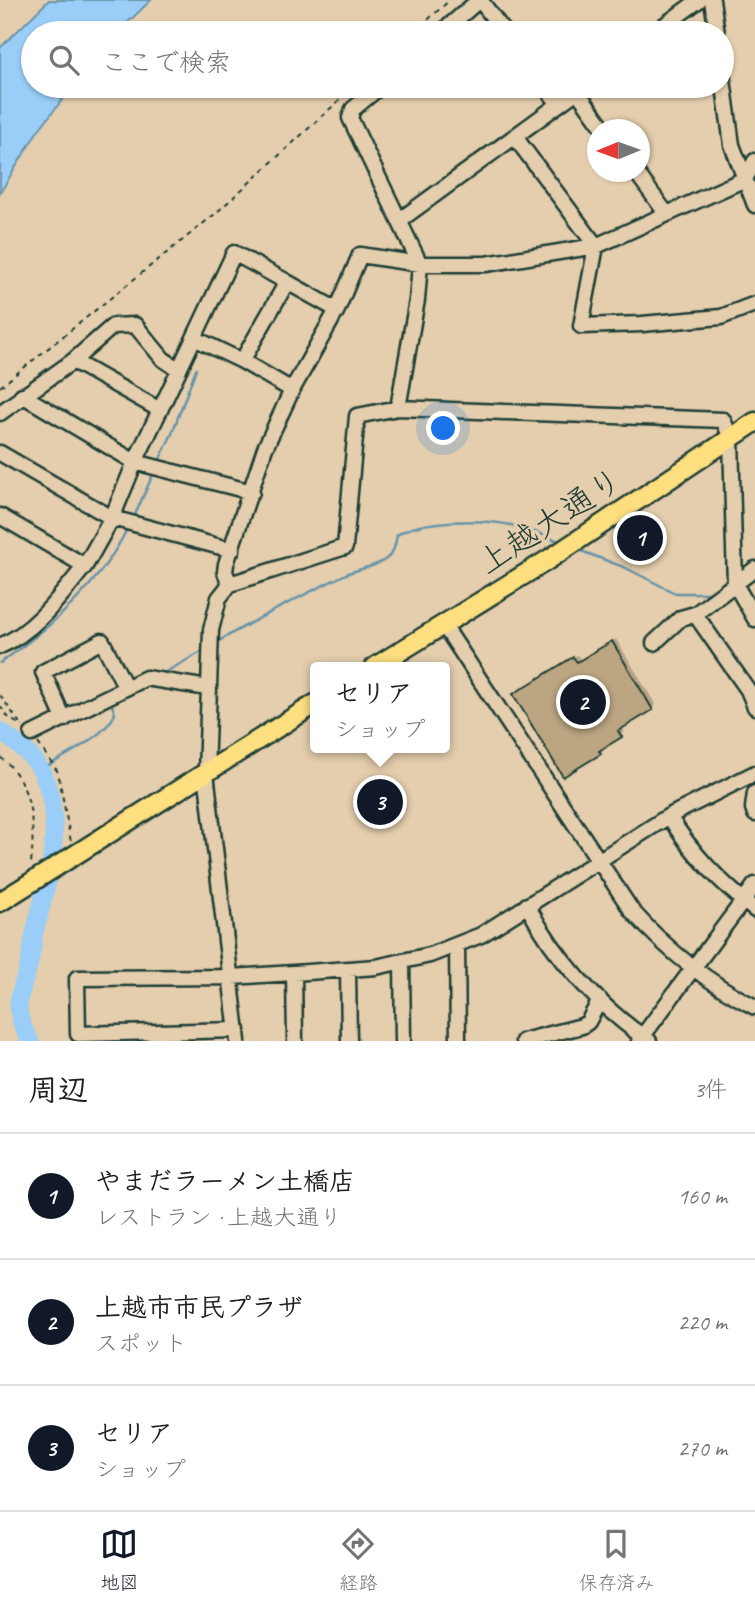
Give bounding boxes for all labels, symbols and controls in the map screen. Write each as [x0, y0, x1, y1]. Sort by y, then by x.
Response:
search box [21, 21, 734, 98]
icon: search [45, 41, 83, 79]
text: ここで検索 [101, 46, 231, 79]
north arrow [587, 119, 650, 182]
your location [426, 411, 460, 445]
street label: 上越大通り [469, 458, 631, 584]
pin: 1 [617, 512, 663, 564]
popup [310, 662, 450, 753]
pin: 2 [560, 676, 606, 728]
text: セリア [334, 677, 412, 710]
text: ショップ [334, 715, 426, 744]
pin: 3 [357, 776, 403, 828]
text: 周辺 [28, 1071, 88, 1109]
text: 3件 [694, 1075, 727, 1104]
text: やまだラーメン土橋店 [95, 1165, 355, 1198]
text: 1 [46, 1182, 56, 1211]
text: 160 m [678, 1182, 727, 1211]
text: レストラン · 上越大通り [95, 1203, 342, 1232]
text: 上越市市民プラザ [95, 1291, 303, 1324]
text: 2 [46, 1308, 56, 1337]
text: 220 m [678, 1308, 727, 1337]
text: スポット [95, 1329, 187, 1358]
text: セリア [95, 1417, 173, 1450]
text: 3 [46, 1434, 56, 1463]
text: 270 m [678, 1434, 727, 1463]
text: ショップ [95, 1455, 186, 1484]
tab: 地図 [100, 1525, 139, 1595]
tab: 経路 [339, 1525, 378, 1595]
tab: 保存済み [578, 1525, 655, 1595]

